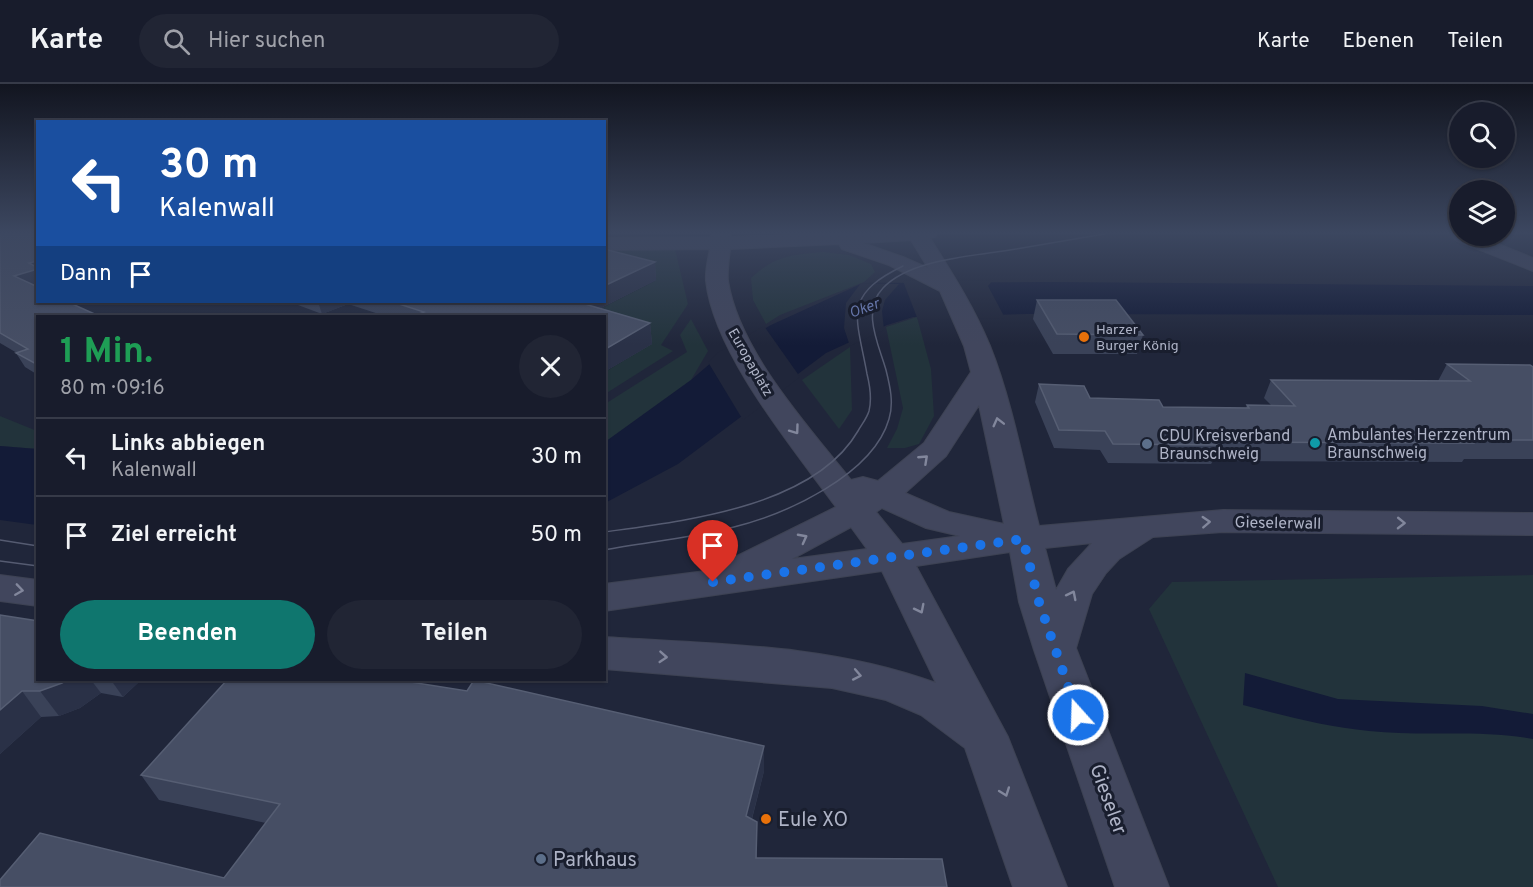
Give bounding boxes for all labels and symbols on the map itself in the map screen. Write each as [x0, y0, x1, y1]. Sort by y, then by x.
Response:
water label: Oker [847, 295, 884, 324]
place label: Harzer Burger König [1096, 322, 1179, 355]
street label: Europaplatz [723, 326, 776, 400]
marker: Harzer Burger König [1077, 330, 1091, 344]
one-way arrow [993, 418, 1006, 428]
one-way arrow [788, 424, 799, 435]
place label: Ambulantes Herzzentrum Braunschweig [1327, 426, 1510, 464]
place label: CDU Kreisverband Braunschweig [1159, 427, 1290, 465]
marker: Ambulantes Herzzentrum Braunschweig [1308, 436, 1322, 450]
marker: CDU Kreisverband Braunschweig [1140, 437, 1154, 451]
one-way arrow [917, 456, 928, 467]
street label: Gieselerwall [1234, 513, 1322, 535]
one-way arrow [1201, 515, 1210, 528]
one-way arrow [1396, 517, 1405, 529]
pin [687, 520, 738, 582]
one-way arrow [797, 533, 808, 545]
one-way arrow [14, 584, 23, 596]
one-way arrow [1064, 590, 1076, 601]
one-way arrow [912, 602, 924, 613]
one-way arrow [658, 650, 667, 663]
one-way arrow [852, 668, 862, 681]
position arrow [1046, 683, 1110, 747]
street label: Gieseler [1082, 761, 1132, 839]
one-way arrow [998, 786, 1011, 797]
place label: Eule XO [778, 808, 848, 834]
marker: Eule XO [759, 812, 773, 826]
place label: Parkhaus [553, 848, 637, 874]
marker: Parkhaus [534, 852, 548, 866]

